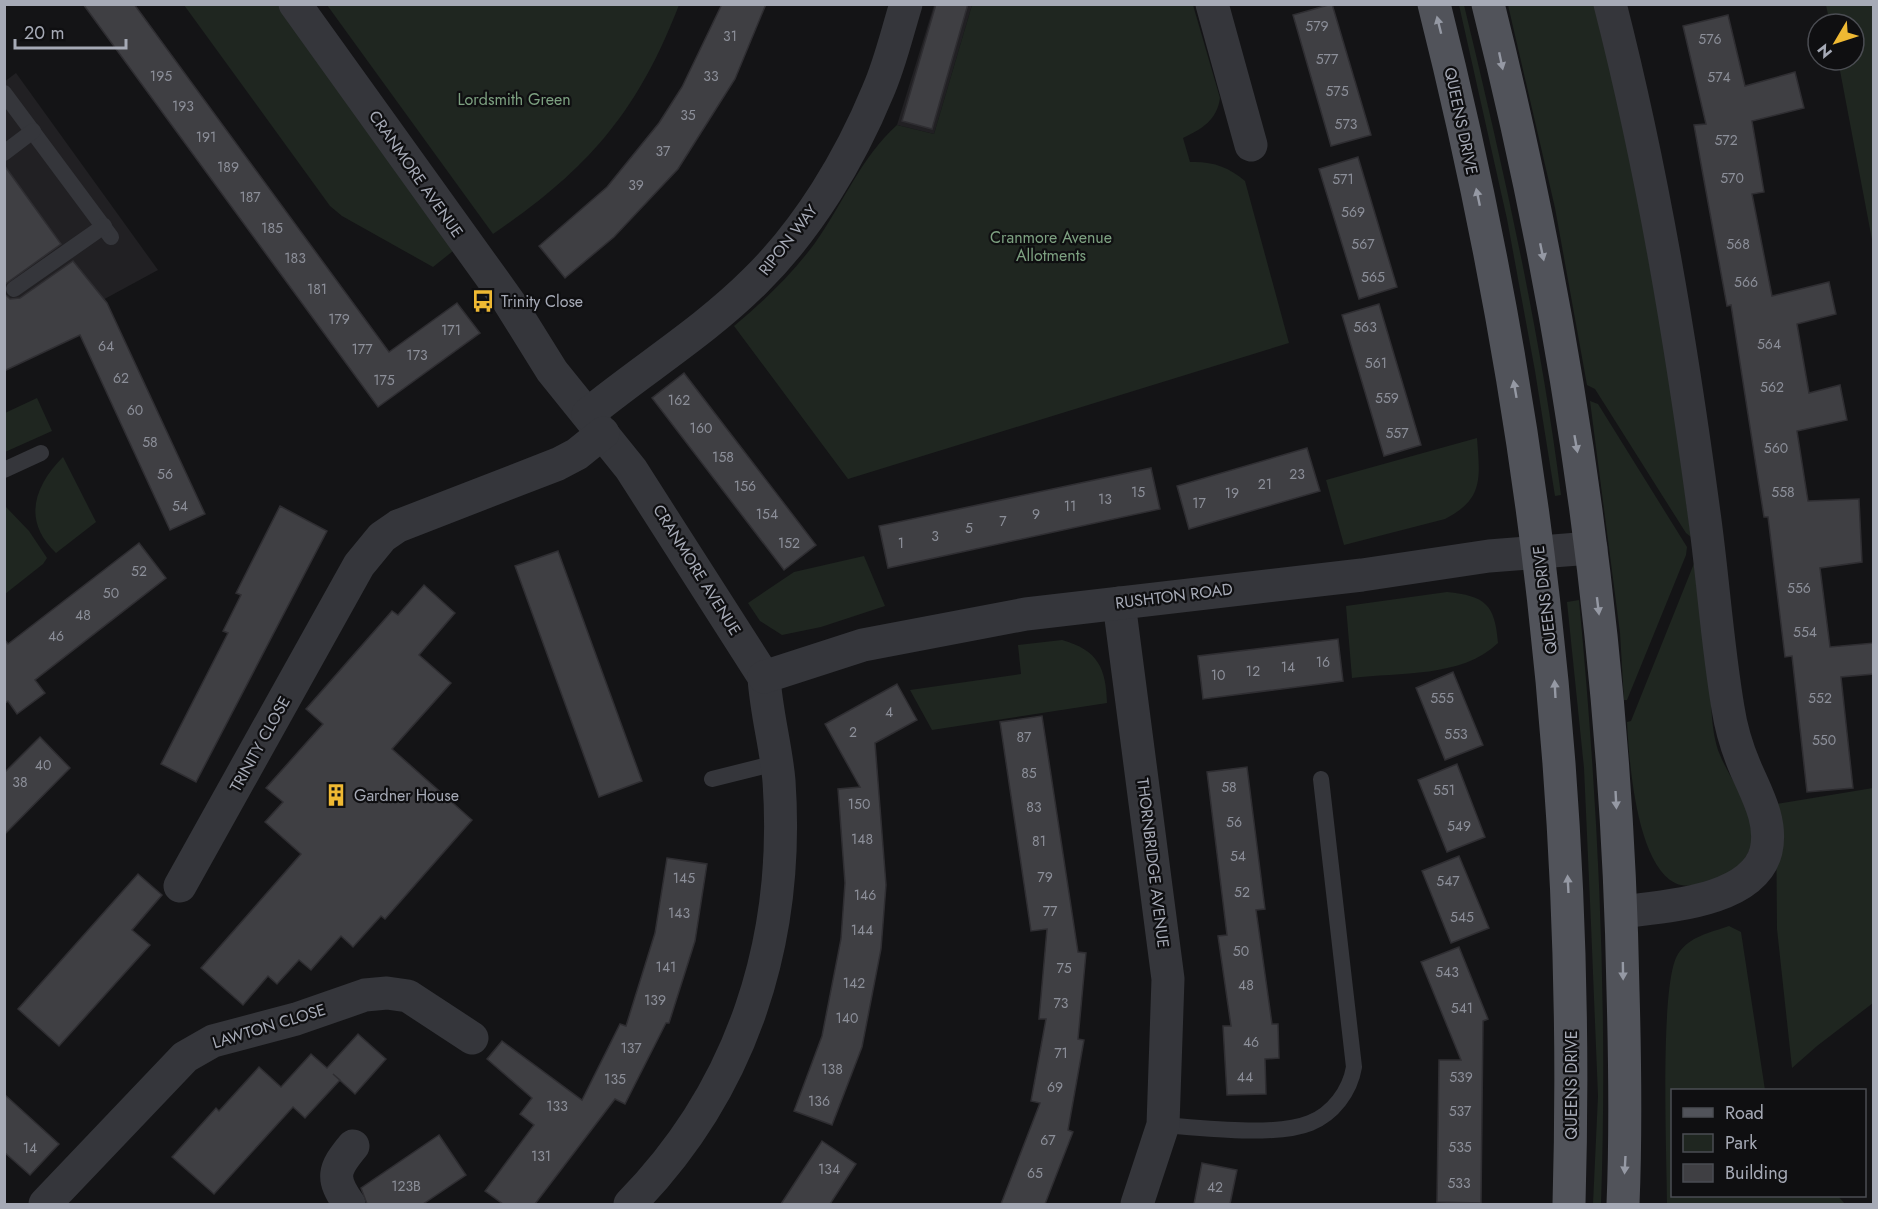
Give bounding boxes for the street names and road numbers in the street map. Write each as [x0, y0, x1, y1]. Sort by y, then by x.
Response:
street label: QUEENS DRIVE [1438, 65, 1484, 177]
street label: CRANMORE AVENUE [363, 106, 469, 242]
street label: RIPON WAY [753, 200, 823, 280]
street label: CRANMORE AVENUE [647, 500, 747, 640]
street label: QUEENS DRIVE [1527, 544, 1563, 656]
street label: RUSHTON ROAD [1114, 577, 1234, 615]
street label: TRINITY CLOSE [224, 692, 296, 796]
street label: THORNBRIDGE AVENUE [1131, 777, 1175, 949]
street label: LAWTON CLOSE [209, 998, 329, 1054]
street label: QUEENS DRIVE [1560, 1030, 1583, 1140]

